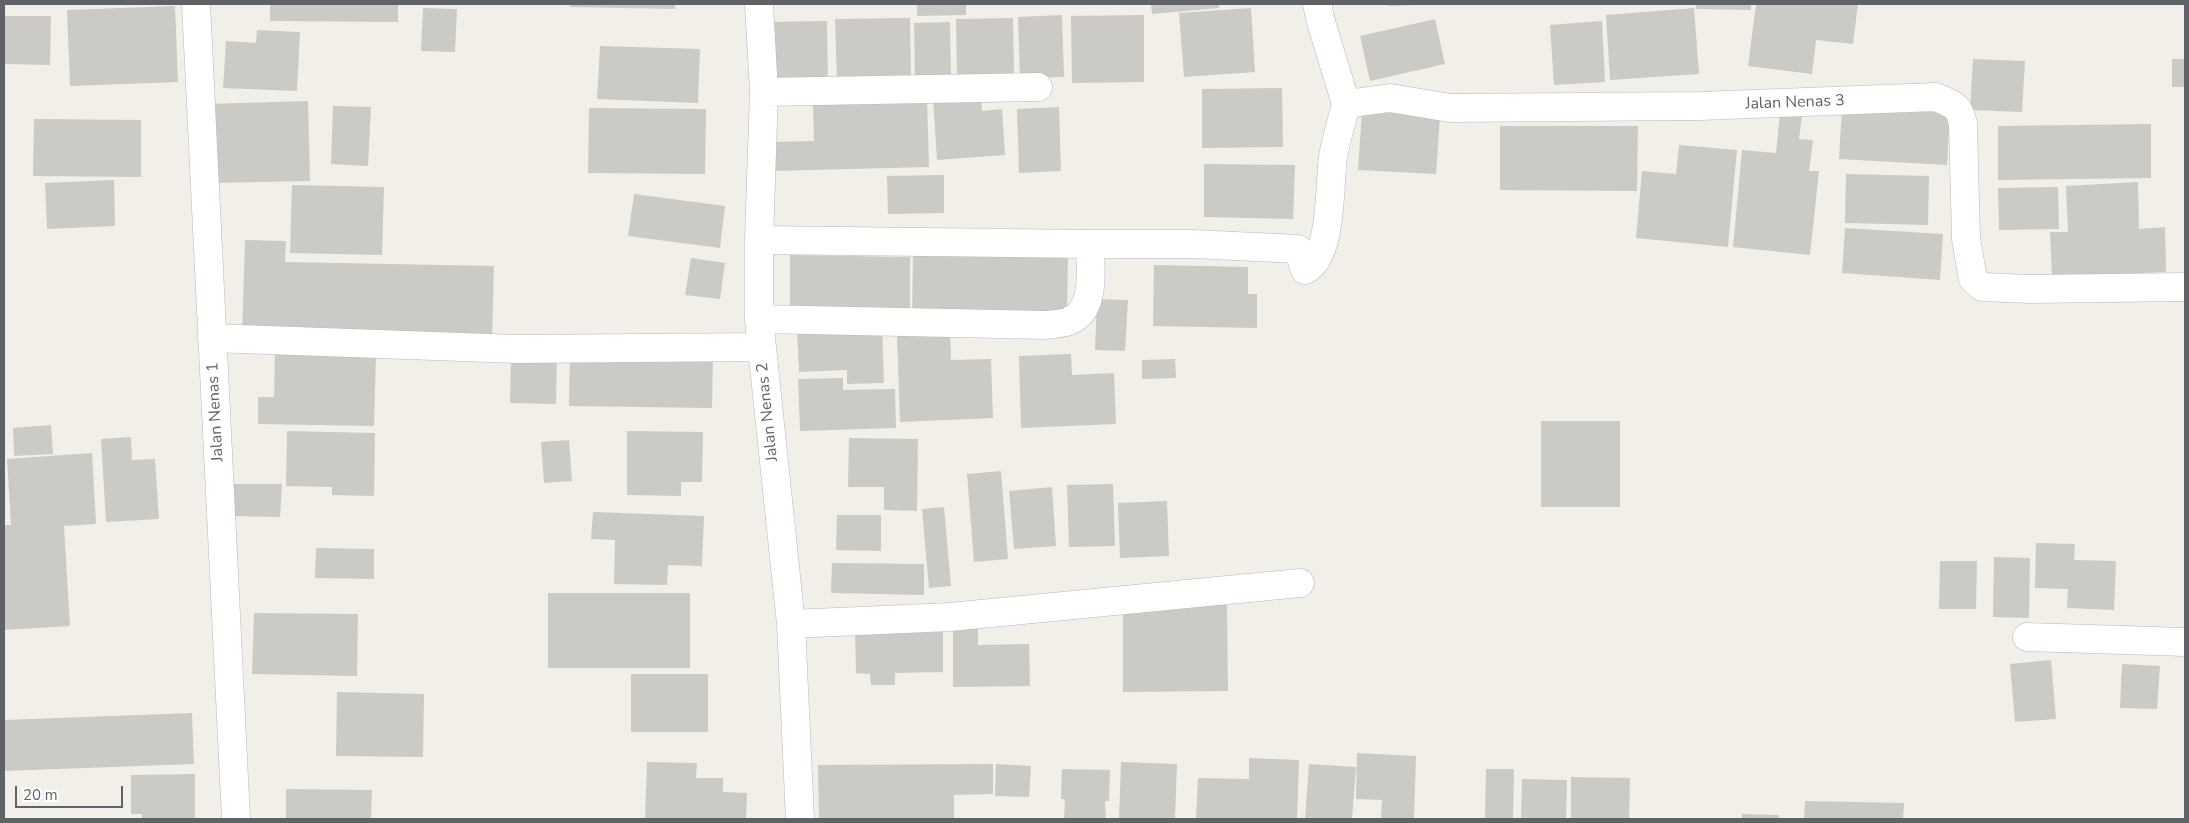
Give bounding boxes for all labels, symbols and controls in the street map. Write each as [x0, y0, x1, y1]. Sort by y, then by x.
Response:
street label: Jalan Nenas 3 [1745, 92, 1845, 114]
street label: Jalan Nenas 1 [204, 362, 228, 462]
street label: Jalan Nenas 2 [753, 362, 783, 462]
scale bar [18, 776, 125, 808]
text: 20 m [23, 785, 58, 805]

